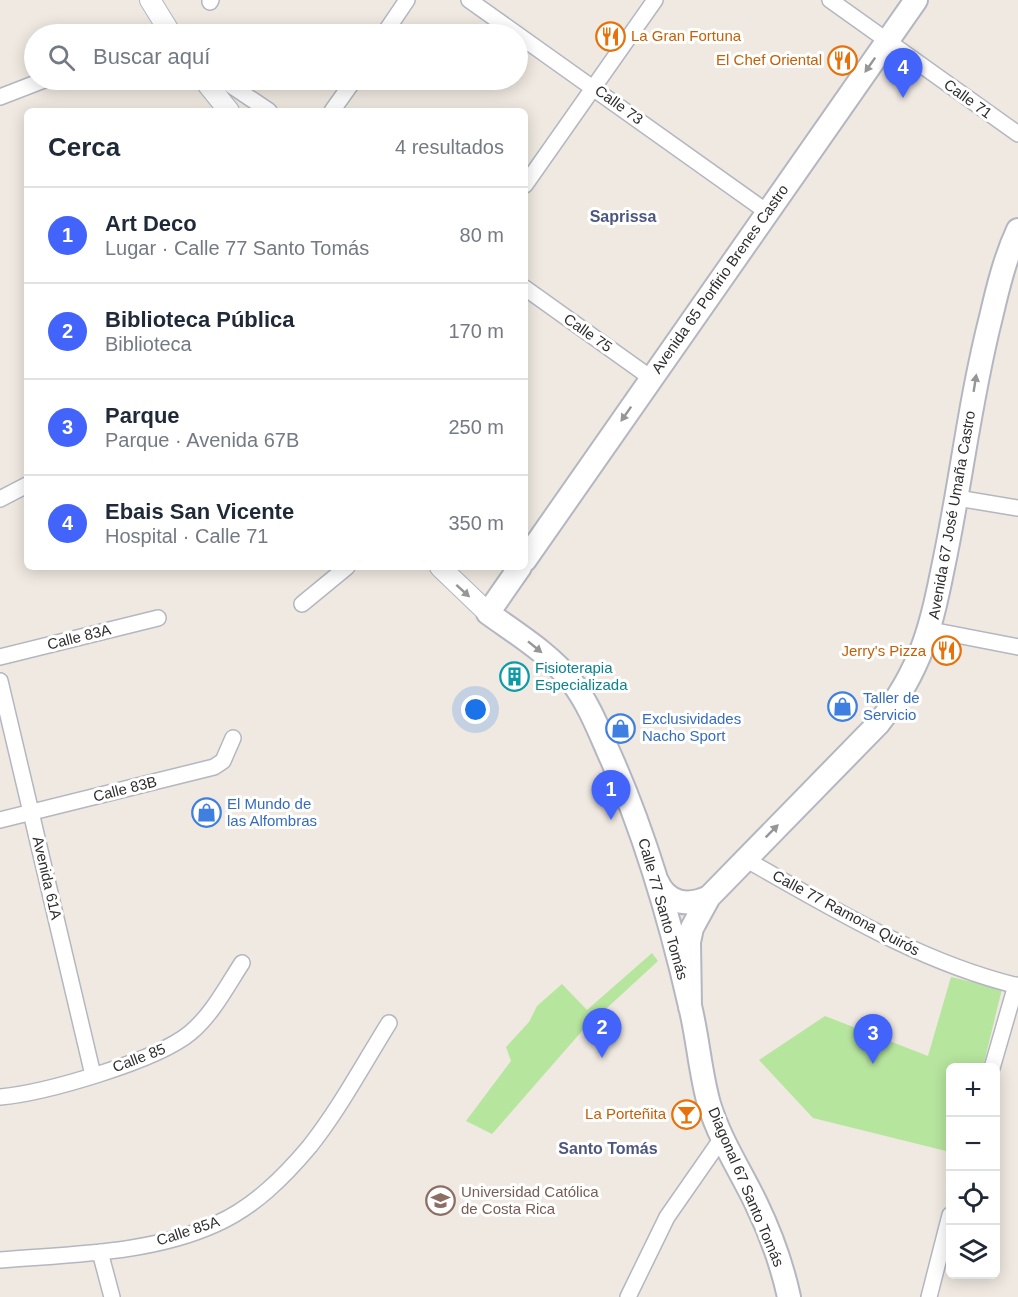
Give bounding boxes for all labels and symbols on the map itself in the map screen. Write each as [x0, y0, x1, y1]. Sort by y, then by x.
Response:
restaurant icon: La Gran Fortuna [594, 20, 626, 52]
place label: La Gran Fortuna [631, 27, 742, 44]
restaurant icon: El Chef Oriental [827, 44, 859, 76]
pin: 4 [884, 48, 922, 98]
place label: El Chef Oriental [716, 51, 822, 68]
one-way arrow [865, 57, 876, 73]
street label: Calle 71 [941, 76, 996, 122]
street label: Calle 73 [592, 82, 647, 128]
street label: Avenida 65 Porfirio Brenes Castro [648, 181, 792, 376]
district label: Saprissa [590, 208, 656, 225]
street label: Calle 75 [561, 310, 616, 355]
one-way arrow [971, 374, 980, 393]
one-way arrow [620, 405, 632, 421]
street label: Avenida 67 José Umaña Castro [925, 409, 978, 621]
one-way arrow [456, 584, 471, 598]
street label: Calle 83A [45, 620, 112, 653]
restaurant icon: Jerry's Pizza [931, 635, 963, 667]
one-way arrow [528, 641, 543, 653]
place label: Jerry's Pizza [841, 642, 927, 659]
place label: Fisioterapia Especializada [535, 659, 628, 693]
building icon: Fisioterapia Especializada [498, 661, 530, 693]
place label: Taller de Servicio [863, 689, 920, 723]
shop icon: Taller de Servicio [826, 691, 858, 723]
your location [461, 695, 490, 724]
place label: Exclusividades Nacho Sport [642, 710, 741, 744]
shop icon: Exclusividades Nacho Sport [605, 712, 637, 744]
pin: 1 [592, 770, 630, 820]
street label: Calle 83B [91, 772, 158, 805]
place label: El Mundo de las Alfombras [227, 795, 317, 829]
shop icon: El Mundo de las Alfombras [190, 797, 222, 829]
one-way arrow [765, 824, 779, 839]
street label: Avenida 61A [30, 835, 65, 921]
street label: Calle 77 Santo Tomás [635, 836, 692, 982]
street label: Calle 77 Ramona Quirós [770, 866, 923, 959]
pin: 2 [582, 1008, 622, 1058]
pin: 3 [854, 1014, 892, 1064]
street label: Calle 85 [110, 1040, 168, 1075]
bar icon: La Porteñita [671, 1098, 703, 1130]
place label: La Porteñita [585, 1105, 667, 1122]
street label: Diagonal 67 Santo Tomás [705, 1105, 788, 1269]
district label: Santo Tomás [558, 1140, 658, 1157]
place label: Universidad Católica de Costa Rica [461, 1183, 599, 1217]
school or university icon: Universidad Católica de Costa Rica [424, 1185, 456, 1217]
street label: Calle 85A [154, 1212, 221, 1249]

